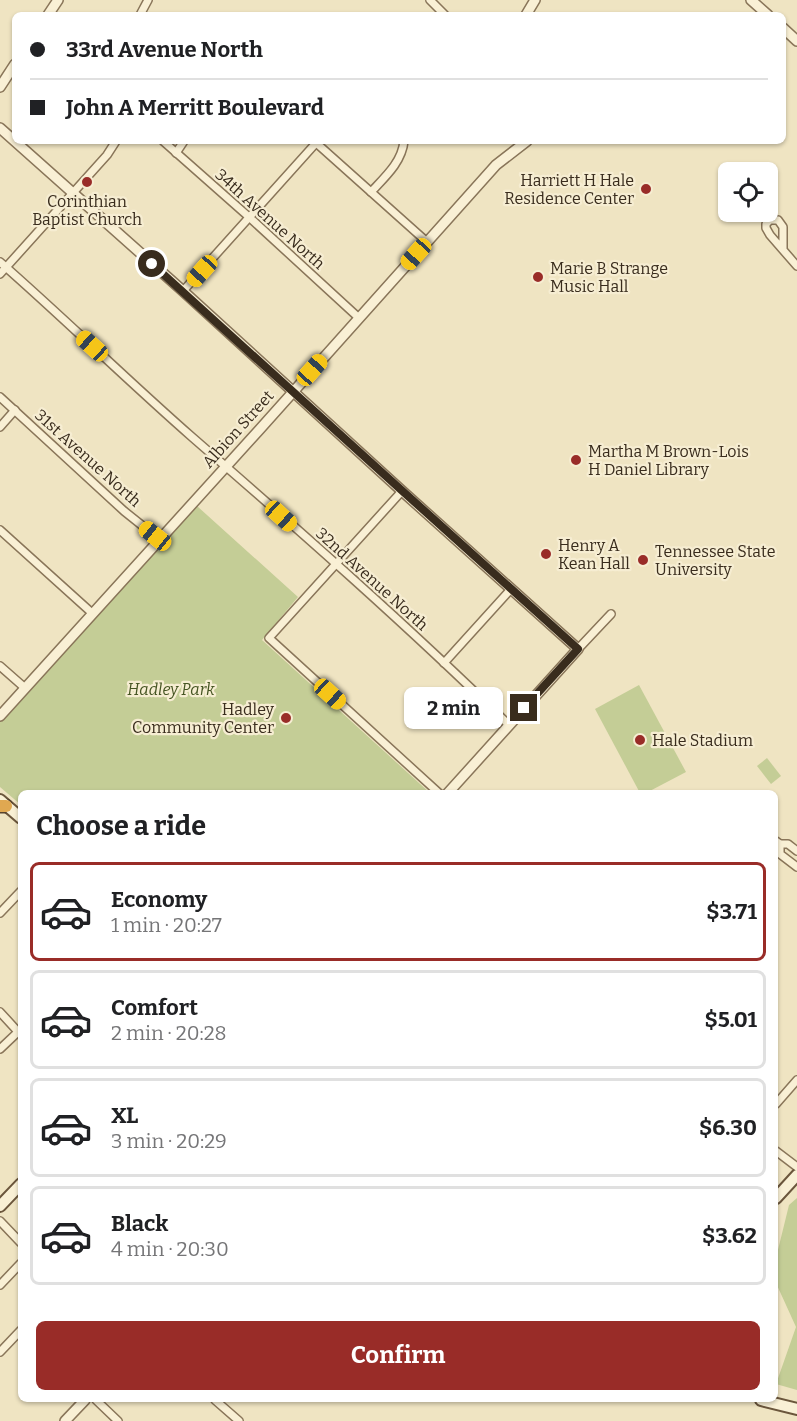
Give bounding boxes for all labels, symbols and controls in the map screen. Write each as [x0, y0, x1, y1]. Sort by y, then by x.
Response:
text: 33rd Avenue North [66, 36, 263, 63]
text: John A Merritt Boulevard [66, 94, 324, 121]
map controls [718, 162, 778, 222]
button: locate [718, 162, 778, 222]
street label: 34th Avenue North [211, 165, 329, 273]
place label: Harriett H Hale Residence Center [504, 171, 634, 208]
marker: Corinthian Baptist Church [80, 175, 94, 189]
marker: Harriett H Hale Residence Center [639, 182, 653, 196]
place label: Corinthian Baptist Church [32, 192, 142, 229]
car [397, 235, 435, 273]
route start [138, 250, 165, 277]
car [183, 252, 221, 290]
place label: Marie B Strange Music Hall [550, 259, 668, 296]
marker: Marie B Strange Music Hall [531, 270, 545, 284]
car [73, 327, 111, 365]
car [293, 351, 331, 389]
street label: Albion Street [198, 386, 278, 472]
street label: 31st Avenue North [31, 405, 145, 511]
place label: Martha M Brown-Lois H Daniel Library [588, 442, 749, 479]
marker: Martha M Brown-Lois H Daniel Library [569, 453, 583, 467]
car [262, 497, 300, 535]
car [135, 518, 175, 554]
street label: 32nd Avenue North [312, 524, 432, 634]
place label: Henry A Kean Hall [558, 536, 630, 573]
place label: Tennessee State University [655, 542, 775, 579]
marker: Henry A Kean Hall [539, 547, 553, 561]
marker: Tennessee State University [636, 553, 650, 567]
car [311, 675, 349, 713]
park label: Hadley Park [127, 680, 215, 699]
callout: 2 min [404, 687, 503, 729]
route end [510, 694, 537, 721]
text: 2 min [427, 696, 480, 720]
place label: Hadley Community Center [132, 700, 275, 737]
marker: Hadley Community Center [279, 711, 293, 725]
place label: Hale Stadium [652, 731, 753, 750]
marker: Hale Stadium [633, 733, 647, 747]
text: Choose a ride [36, 810, 206, 842]
icon: car [39, 885, 93, 939]
text: Economy [111, 886, 207, 913]
text: $3.71 [706, 898, 757, 925]
text: 1 min · 20:27 [111, 913, 222, 937]
icon: car [39, 993, 93, 1047]
text: Comfort [111, 994, 198, 1021]
text: $5.01 [704, 1006, 757, 1033]
text: 2 min · 20:28 [111, 1021, 227, 1045]
icon: car [39, 1101, 93, 1155]
text: XL [111, 1102, 138, 1129]
text: $6.30 [699, 1114, 757, 1141]
text: 3 min · 20:29 [111, 1129, 227, 1153]
icon: car [39, 1209, 93, 1263]
text: Black [111, 1210, 168, 1237]
text: $3.62 [702, 1222, 757, 1249]
text: 4 min · 20:30 [111, 1237, 229, 1261]
button: Confirm [36, 1321, 760, 1390]

